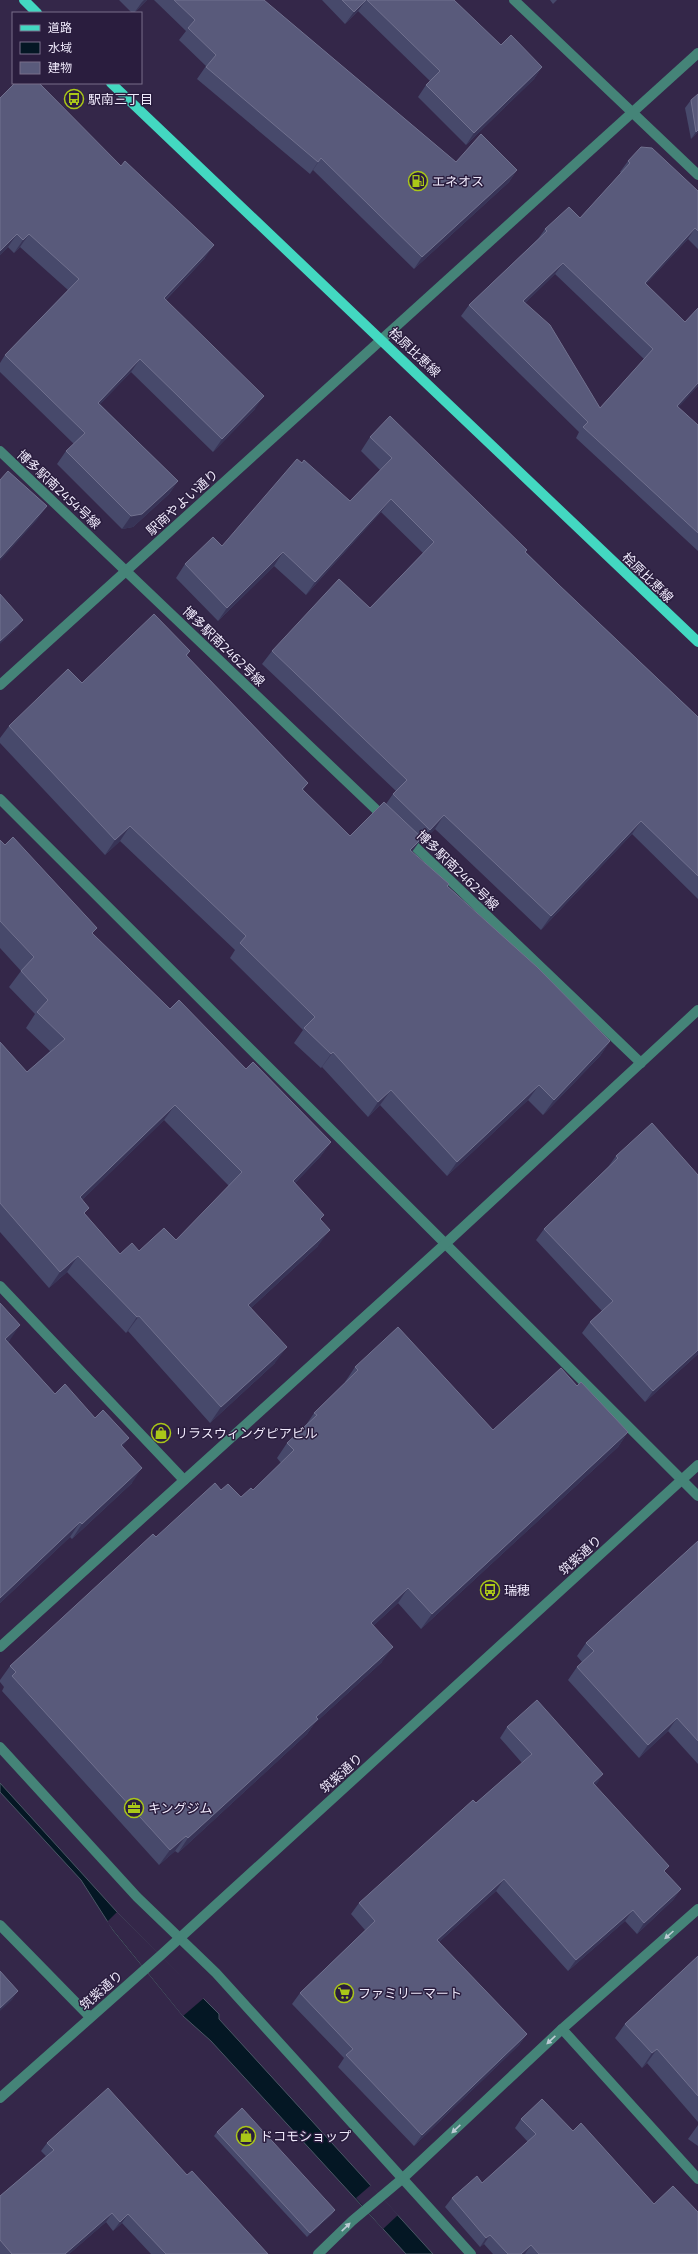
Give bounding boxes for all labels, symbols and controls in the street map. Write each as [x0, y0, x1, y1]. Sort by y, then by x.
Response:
legend [12, 12, 142, 84]
text: 道路 [48, 20, 72, 34]
text: 水域 [48, 40, 72, 54]
text: 建物 [48, 60, 72, 74]
bus stop icon: 駅南三丁目 [63, 88, 85, 110]
place label: 駅南三丁目 [88, 91, 153, 107]
fuel station icon: エネオス [407, 170, 429, 192]
place label: エネオス [432, 173, 484, 189]
street label: 桧原比恵線 [386, 324, 444, 380]
street label: 博多駅南2454号線 [14, 446, 104, 532]
street label: 駅南やよい通り [143, 466, 221, 538]
street label: 桧原比恵線 [619, 549, 677, 605]
street label: 博多駅南2462号線 [180, 603, 268, 689]
street label: 博多駅南2462号線 [414, 827, 502, 913]
shop icon: リラスウィングピアビル [150, 1422, 172, 1444]
place label: リラスウィングピアビル [175, 1425, 318, 1441]
street label: 筑紫通り [555, 1532, 605, 1578]
bus stop icon: 瑞穂 [479, 1579, 501, 1601]
place label: 瑞穂 [504, 1582, 530, 1598]
street label: 筑紫通り [316, 1750, 366, 1796]
office icon: キングジム [123, 1797, 145, 1819]
place label: キングジム [148, 1800, 213, 1816]
one-way arrow [664, 1930, 674, 1939]
street label: 筑紫通り [76, 1967, 126, 2013]
supermarket icon: ファミリーマート [333, 1982, 355, 2004]
place label: ファミリーマート [358, 1985, 462, 2001]
one-way arrow [546, 2035, 556, 2045]
one-way arrow [451, 2124, 461, 2133]
shop icon: ドコモショップ [235, 2125, 257, 2147]
place label: ドコモショップ [260, 2128, 351, 2144]
one-way arrow [341, 2222, 351, 2232]

